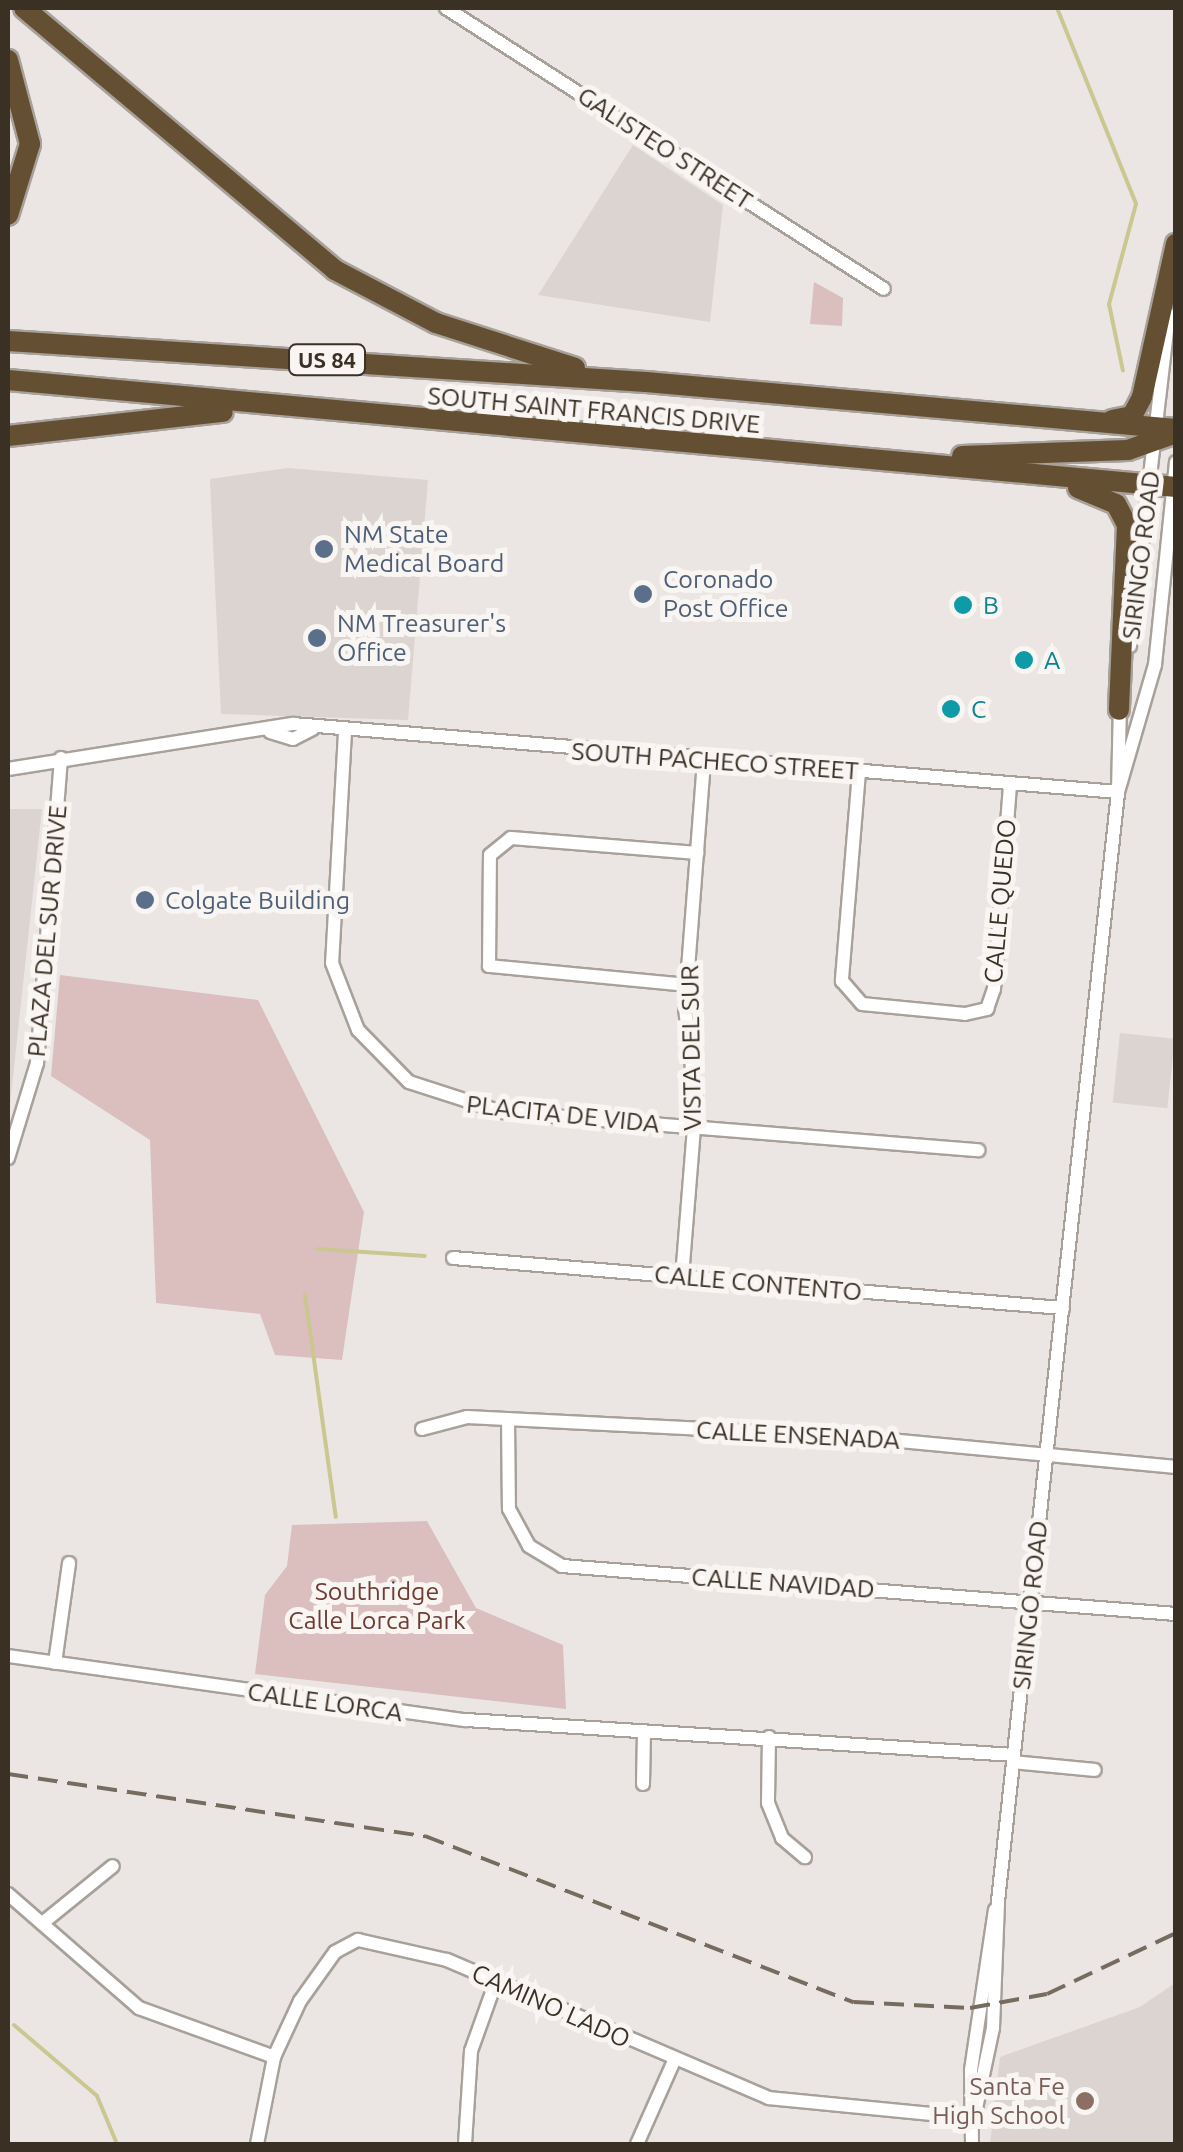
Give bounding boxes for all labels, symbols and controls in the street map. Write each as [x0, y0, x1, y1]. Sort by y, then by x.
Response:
street label: GALISTEO STREET [572, 80, 758, 216]
road number: US 84 [287, 343, 367, 377]
street label: SOUTH SAINT FRANCIS DRIVE [427, 381, 761, 439]
street label: SIRINGO ROAD [1116, 469, 1166, 641]
place label: NM State Medical Board [344, 520, 504, 579]
marker: NM State Medical Board [313, 538, 335, 560]
place label: Coronado Post Office [663, 565, 789, 624]
marker: Coronado Post Office [632, 583, 654, 605]
place label: B [983, 590, 999, 620]
marker: B [952, 594, 974, 616]
place label: NM Treasurer's Office [337, 609, 506, 668]
marker: NM Treasurer's Office [306, 627, 328, 649]
place label: A [1044, 645, 1060, 675]
marker: A [1013, 649, 1035, 671]
place label: C [971, 694, 986, 724]
marker: C [940, 698, 962, 720]
street label: SOUTH PACHECO STREET [571, 736, 859, 786]
street label: PLAZA DEL SUR DRIVE [21, 804, 73, 1058]
street label: CALLE QUEDO [978, 818, 1022, 984]
place label: Colgate Building [165, 885, 350, 915]
marker: Colgate Building [134, 889, 156, 911]
street label: VISTA DEL SUR [675, 965, 707, 1131]
street label: PLACITA DE VIDA [465, 1089, 661, 1139]
street label: CALLE CONTENTO [653, 1259, 863, 1307]
street label: CALLE ENSENADA [695, 1415, 901, 1455]
street label: SIRINGO ROAD [1006, 1519, 1054, 1691]
street label: CALLE NAVIDAD [690, 1562, 876, 1604]
park label: Southridge Calle Lorca Park [288, 1577, 466, 1636]
street label: CALLE LORCA [246, 1676, 404, 1728]
street label: CAMINO LADO [467, 1958, 635, 2054]
place label: Santa Fe High School [932, 2072, 1065, 2131]
marker: Santa Fe High School [1074, 2090, 1096, 2112]

